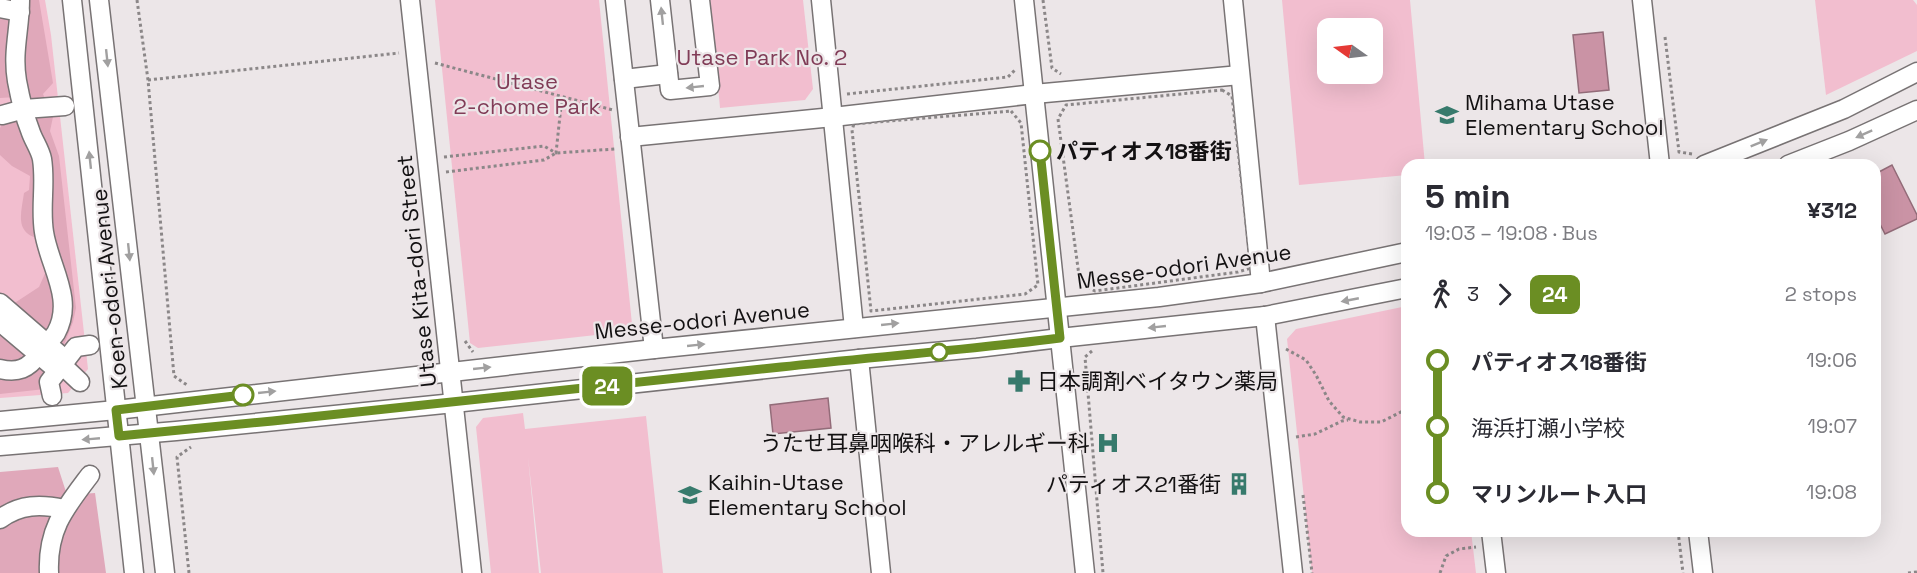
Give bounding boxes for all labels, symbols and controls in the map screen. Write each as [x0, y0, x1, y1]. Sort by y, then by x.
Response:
one-way arrow [657, 6, 667, 25]
north arrow [1317, 18, 1383, 84]
map controls [1317, 18, 1383, 84]
park label: Utase Park No. 2 [677, 43, 847, 71]
one-way arrow [102, 49, 112, 68]
park label: Utase 2-chome Park [454, 67, 601, 120]
one-way arrow [686, 82, 705, 92]
place label: Mihama Utase Elementary School [1465, 88, 1664, 141]
school or university icon: Mihama Utase Elementary School [1434, 102, 1460, 128]
one-way arrow [1854, 129, 1872, 139]
place label: パティオス18番街 [1056, 137, 1232, 165]
one-way arrow [1750, 138, 1768, 148]
marker: パティオス18番街 [1029, 140, 1051, 162]
one-way arrow [85, 150, 95, 169]
street label: Utase Kita-dori Street [390, 154, 442, 388]
text: 5 min [1425, 176, 1510, 218]
street label: Koen-odori Avenue [85, 187, 133, 391]
text: ¥312 [1807, 196, 1857, 224]
text: 19:03 – 19:08 · Bus [1425, 220, 1598, 246]
street label: Messe-odori Avenue [1075, 237, 1293, 295]
one-way arrow [124, 242, 133, 261]
icon: walk [1425, 278, 1458, 311]
icon: forward [1488, 278, 1521, 311]
text: 3 [1467, 281, 1479, 307]
text: 24 [1542, 281, 1568, 308]
text: 2 stops [1785, 281, 1857, 307]
street label: Messe-odori Avenue [593, 295, 811, 345]
one-way arrow [1340, 296, 1359, 305]
one-way arrow [881, 319, 900, 329]
one-way arrow [1147, 322, 1166, 332]
one-way arrow [687, 340, 706, 350]
unlabelled marker [930, 343, 948, 361]
text: 19:06 [1806, 347, 1857, 373]
text: パティオス18番街 [1471, 348, 1647, 376]
one-way arrow [472, 364, 491, 373]
line badge: 24 [580, 366, 634, 406]
place label: 日本調剤ベイタウン薬局 [1037, 367, 1278, 395]
pharmacy icon: 日本調剤ベイタウン薬局 [1006, 368, 1032, 394]
text: 24 [594, 373, 620, 400]
unlabelled marker [232, 384, 254, 406]
one-way arrow [258, 388, 277, 397]
text: 19:07 [1808, 413, 1857, 439]
text: 海浜打瀬小学校 [1471, 414, 1625, 442]
place label: うたせ耳鼻咽喉科・アレルギー科 [760, 429, 1090, 457]
hospital icon: うたせ耳鼻咽喉科・アレルギー科 [1095, 430, 1121, 456]
one-way arrow [82, 434, 101, 443]
one-way arrow [148, 457, 158, 476]
place label: Kaihin-Utase Elementary School [708, 468, 907, 521]
place label: パティオス21番街 [1046, 470, 1221, 498]
building icon: パティオス21番街 [1226, 471, 1252, 497]
text: 19:08 [1806, 479, 1857, 505]
text: マリンルート入口 [1471, 480, 1647, 508]
school or university icon: Kaihin-Utase Elementary School [677, 482, 703, 508]

